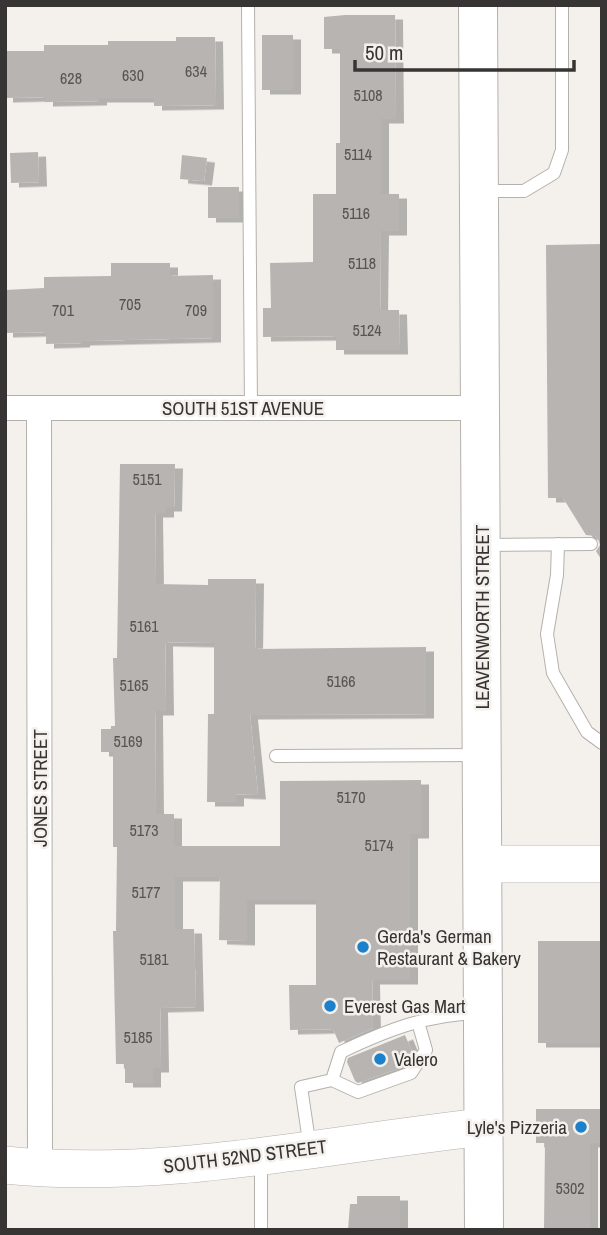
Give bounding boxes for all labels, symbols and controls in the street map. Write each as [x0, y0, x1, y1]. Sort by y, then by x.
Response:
scale bar [355, 28, 574, 72]
text: 50 m [365, 38, 403, 67]
house number: 634 [185, 60, 207, 82]
house number: 630 [122, 64, 144, 86]
house number: 628 [60, 67, 82, 89]
house number: 5108 [353, 84, 383, 106]
house number: 5114 [344, 143, 372, 165]
house number: 5116 [342, 202, 370, 224]
house number: 5118 [348, 252, 376, 274]
house number: 705 [119, 293, 141, 315]
house number: 701 [52, 299, 75, 321]
house number: 709 [185, 299, 207, 321]
house number: 5124 [352, 319, 382, 341]
street label: SOUTH 51ST AVENUE [162, 395, 324, 421]
house number: 5151 [132, 468, 162, 490]
street label: LEAVENWORTH STREET [469, 524, 495, 709]
house number: 5161 [129, 615, 159, 637]
house number: 5166 [326, 670, 356, 692]
house number: 5165 [119, 674, 149, 696]
street label: JONES STREET [27, 729, 53, 847]
house number: 5169 [113, 730, 143, 752]
house number: 5170 [336, 786, 366, 808]
house number: 5173 [129, 819, 159, 841]
house number: 5174 [364, 834, 394, 856]
house number: 5177 [131, 881, 161, 903]
place label: Gerda's German Restaurant & Bakery [377, 923, 521, 971]
marker: Gerda's German Restaurant & Bakery [355, 939, 371, 955]
house number: 5181 [139, 948, 169, 970]
place label: Everest Gas Mart [344, 993, 466, 1019]
marker: Everest Gas Mart [322, 998, 338, 1014]
house number: 5185 [123, 1026, 153, 1048]
place label: Valero [394, 1046, 438, 1072]
marker: Valero [372, 1051, 388, 1067]
place label: Lyle's Pizzeria [467, 1114, 567, 1140]
marker: Lyle's Pizzeria [573, 1119, 589, 1135]
street label: SOUTH 52ND STREET [162, 1133, 329, 1179]
house number: 5302 [555, 1177, 585, 1199]

